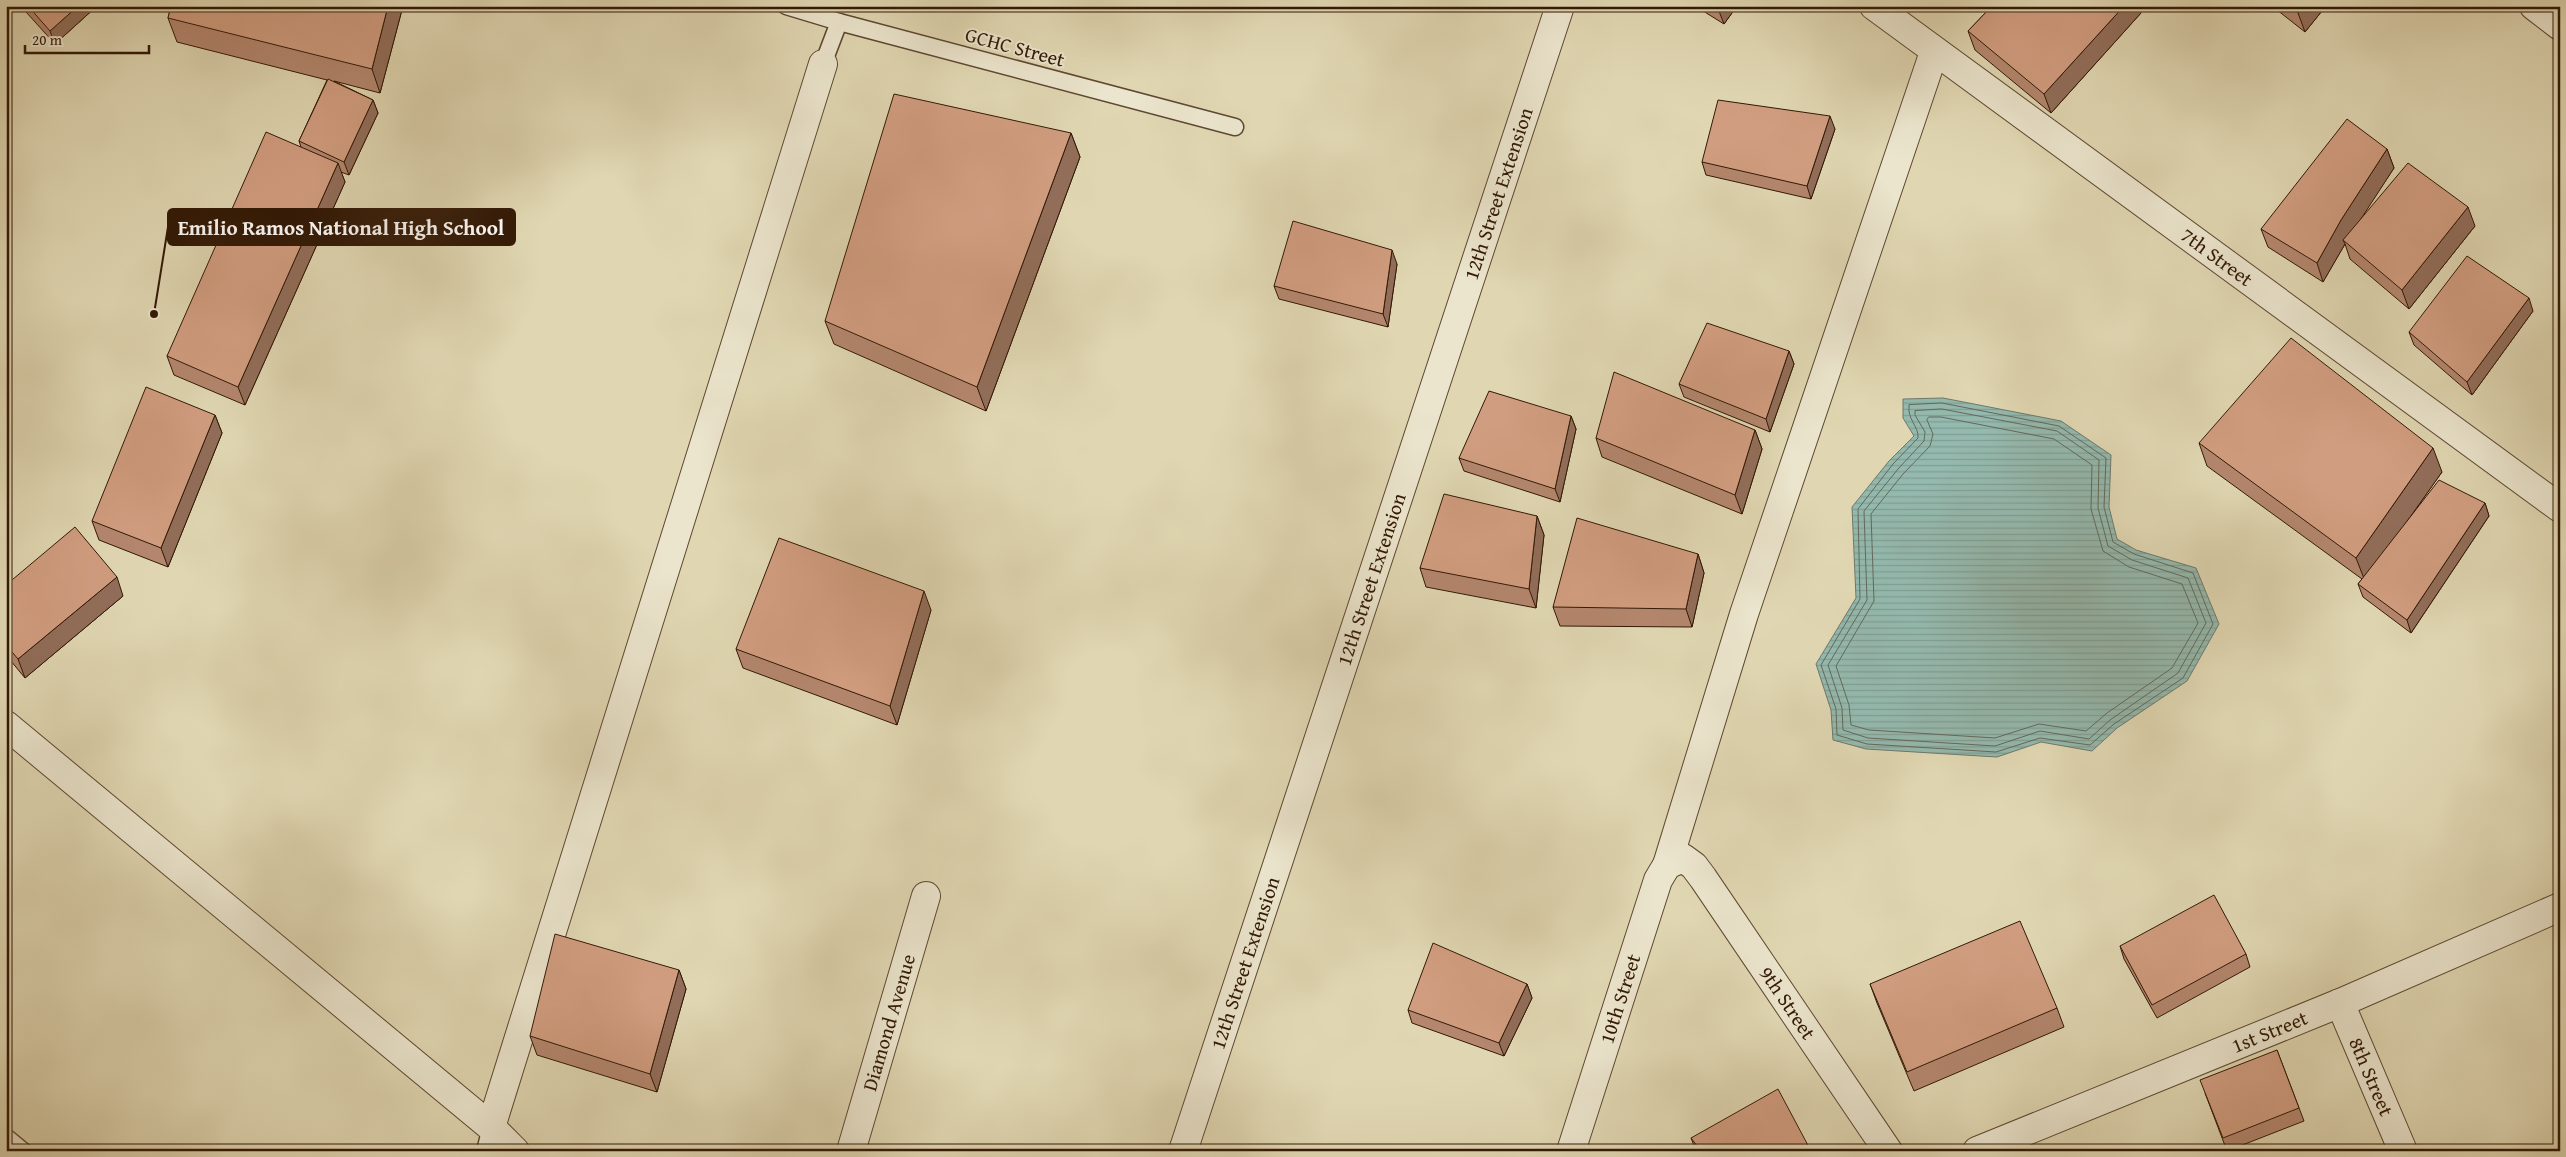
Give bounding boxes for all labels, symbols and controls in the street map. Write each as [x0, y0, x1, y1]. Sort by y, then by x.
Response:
street label: GCHC Street [962, 19, 1068, 74]
scale bar [25, 22, 149, 54]
text: 20 m [32, 29, 63, 50]
street label: 12th Street Extension [1456, 103, 1540, 283]
callout: Emilio Ramos National High School [168, 209, 515, 245]
text: Emilio Ramos National High School [178, 212, 505, 243]
street label: 7th Street [2175, 220, 2259, 293]
street label: 12th Street Extension [1329, 489, 1413, 669]
street label: 12th Street Extension [1203, 873, 1286, 1053]
street label: Diamond Avenue [854, 950, 922, 1094]
street label: 10th Street [1591, 950, 1647, 1047]
street label: 9th Street [1753, 960, 1823, 1045]
street label: 1st Street [2227, 1003, 2312, 1060]
street label: 8th Street [2342, 1033, 2401, 1120]

